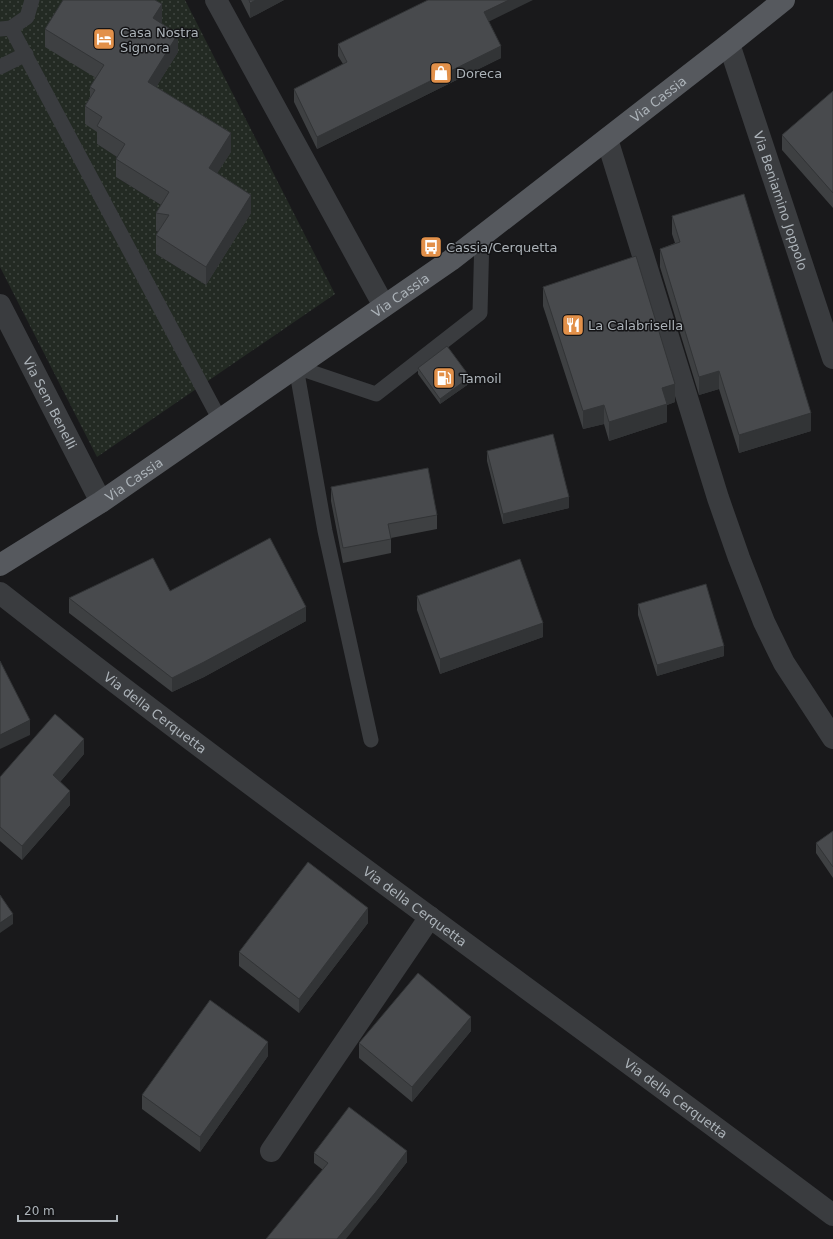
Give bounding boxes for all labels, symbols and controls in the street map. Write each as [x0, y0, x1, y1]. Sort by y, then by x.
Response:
place label: Casa Nostra Signora [120, 25, 199, 55]
hotel icon: Casa Nostra Signora [91, 26, 117, 52]
shop icon: Doreca [428, 60, 454, 86]
place label: Doreca [456, 66, 502, 81]
street label: Via Cassia [628, 73, 689, 126]
street label: Via Beniamino Joppolo [750, 129, 810, 272]
bus stop icon: Cassia/Cerquetta [418, 234, 444, 260]
place label: Cassia/Cerquetta [446, 240, 557, 255]
street label: Via Cassia [369, 270, 432, 321]
restaurant icon: La Calabrisella [560, 312, 586, 338]
place label: La Calabrisella [588, 318, 683, 333]
street label: Via Sem Benelli [20, 355, 80, 452]
fuel station icon: Tamoil [431, 365, 457, 391]
place label: Tamoil [459, 371, 502, 386]
street label: Via Cassia [103, 455, 166, 505]
street label: Via della Cerquetta [101, 669, 209, 757]
street label: Via della Cerquetta [360, 864, 469, 950]
street label: Via della Cerquetta [621, 1056, 730, 1142]
scale bar [18, 1197, 117, 1223]
text: 20 m [24, 1204, 55, 1218]

